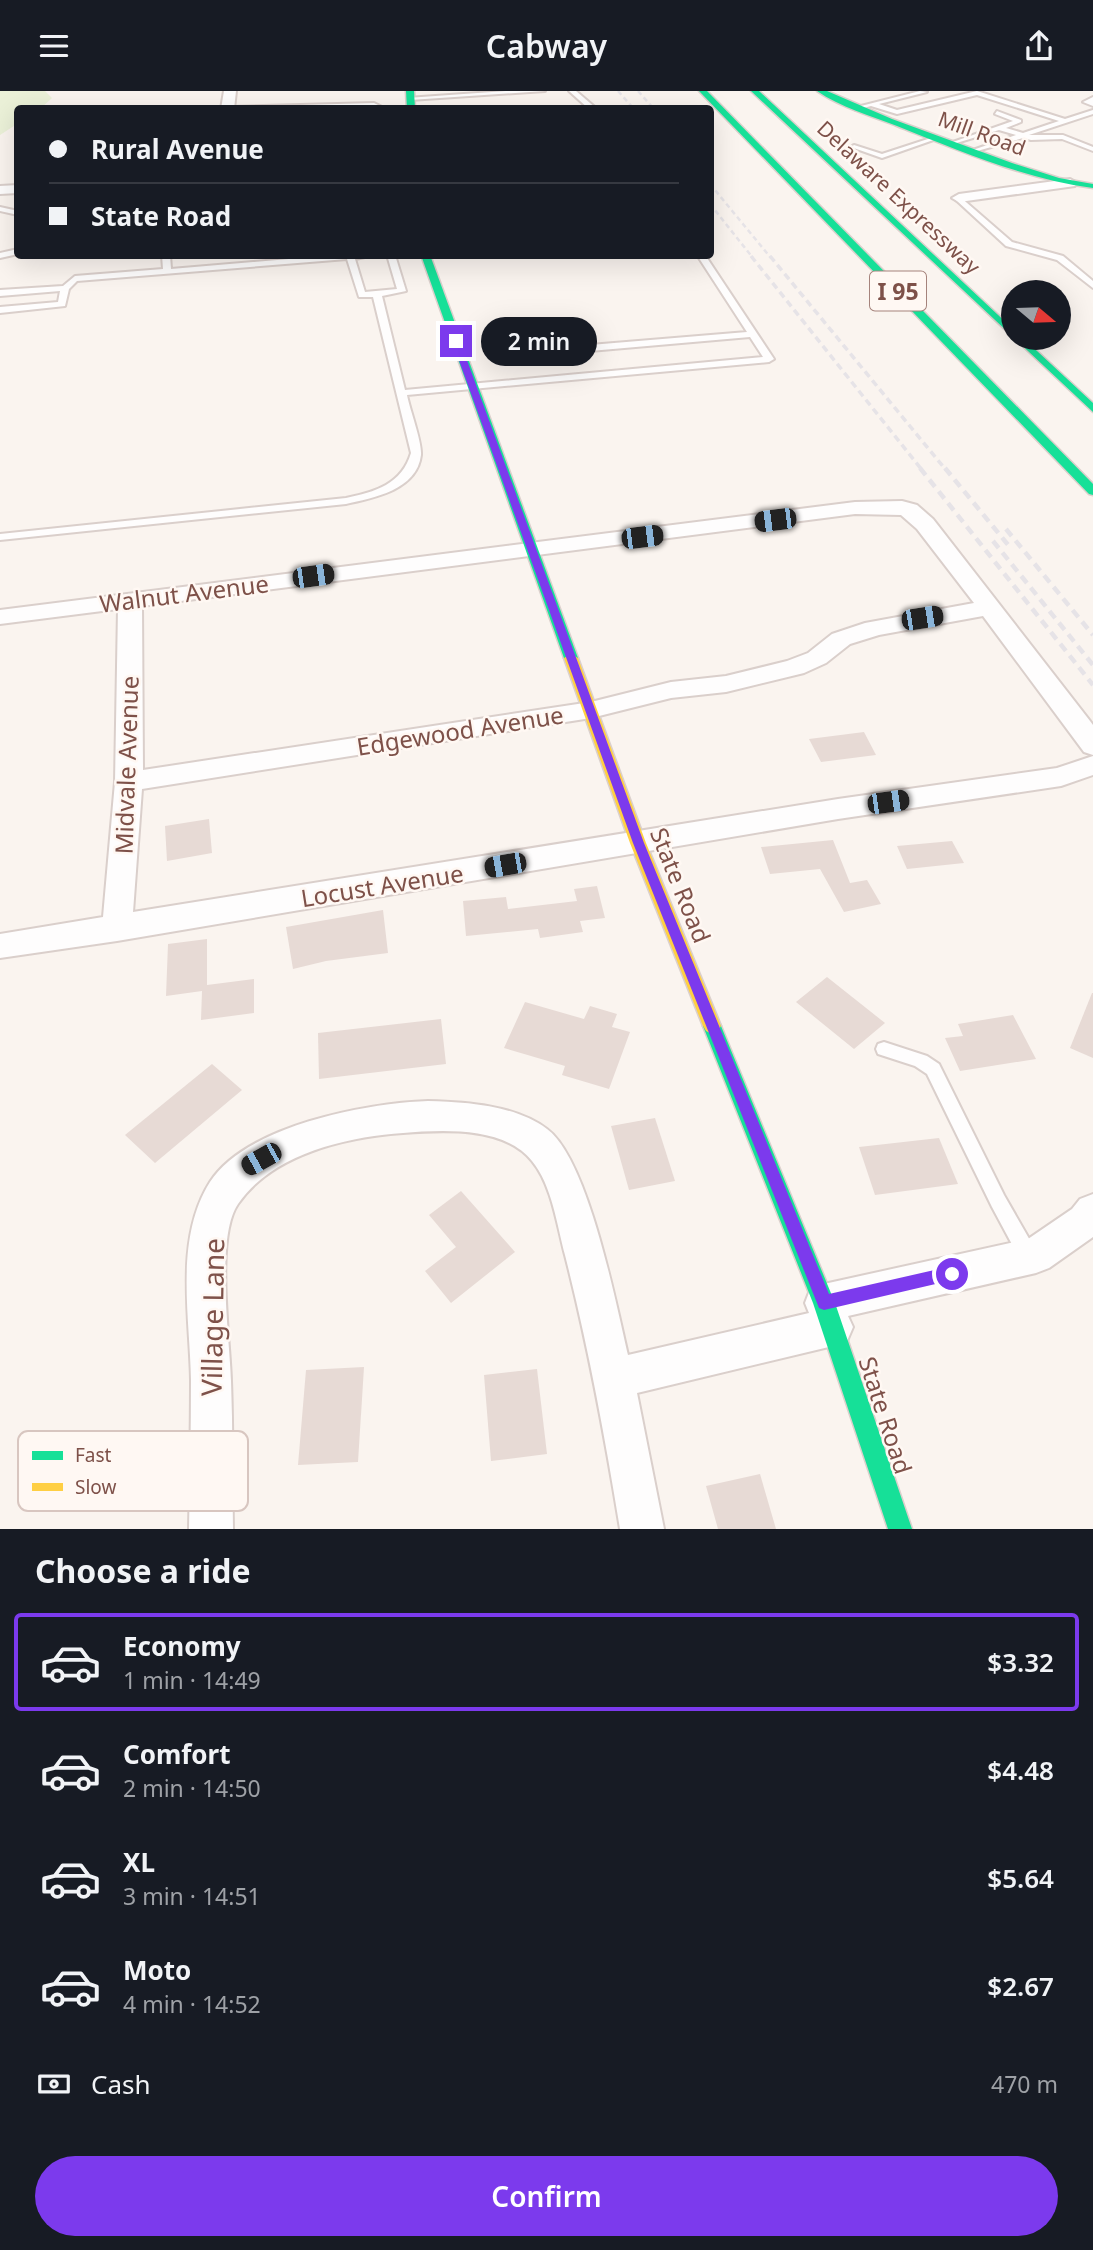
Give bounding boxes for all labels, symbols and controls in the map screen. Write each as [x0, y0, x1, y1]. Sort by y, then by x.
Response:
text: Cabway [486, 24, 607, 67]
icon: menu [35, 27, 73, 65]
icon: share [1020, 27, 1058, 65]
street label: Mill Road [934, 104, 1030, 162]
street label: Delaware Expressway [812, 114, 987, 280]
text: Rural Avenue [91, 131, 264, 167]
text: State Road [91, 198, 231, 234]
road number: I 95 [870, 272, 926, 311]
north arrow [1001, 280, 1071, 350]
map controls [1001, 280, 1071, 350]
callout: 2 min [480, 317, 596, 365]
route end [440, 325, 472, 357]
text: 2 min [508, 325, 570, 357]
car [753, 507, 798, 533]
car [620, 524, 665, 550]
car [291, 563, 336, 589]
street label: Walnut Avenue [97, 566, 271, 620]
car [900, 604, 945, 632]
street label: Midvale Avenue [106, 675, 146, 855]
street label: Edgewood Avenue [354, 697, 566, 763]
car [866, 789, 911, 815]
street label: State Road [643, 823, 719, 947]
car [483, 851, 528, 879]
street label: Locust Avenue [298, 856, 466, 914]
car [238, 1140, 285, 1178]
street label: Village Lane [192, 1238, 232, 1396]
route start [936, 1258, 968, 1290]
street label: State Road [852, 1352, 920, 1478]
legend [18, 1431, 248, 1511]
text: Fast [75, 1442, 112, 1468]
text: Slow [75, 1474, 116, 1500]
text: Choose a ride [35, 1549, 251, 1592]
text: Economy [123, 1628, 241, 1664]
icon: car [39, 1631, 102, 1694]
text: $3.32 [987, 1644, 1054, 1680]
text: 1 min · 14:49 [123, 1664, 261, 1696]
text: Comfort [123, 1736, 231, 1772]
icon: car [39, 1739, 102, 1802]
text: $4.48 [987, 1752, 1054, 1788]
text: 2 min · 14:50 [123, 1772, 261, 1804]
text: XL [123, 1844, 155, 1880]
icon: car [39, 1847, 102, 1910]
text: $5.64 [987, 1860, 1054, 1896]
text: 3 min · 14:51 [123, 1880, 261, 1912]
text: Moto [123, 1952, 191, 1988]
icon: car [39, 1955, 102, 2018]
text: $2.67 [987, 1968, 1054, 2004]
text: 4 min · 14:52 [123, 1988, 261, 2020]
icon: cash [35, 2065, 73, 2103]
text: Cash [91, 2066, 151, 2102]
text: 470 m [991, 2068, 1058, 2100]
button: Confirm [35, 2156, 1058, 2236]

